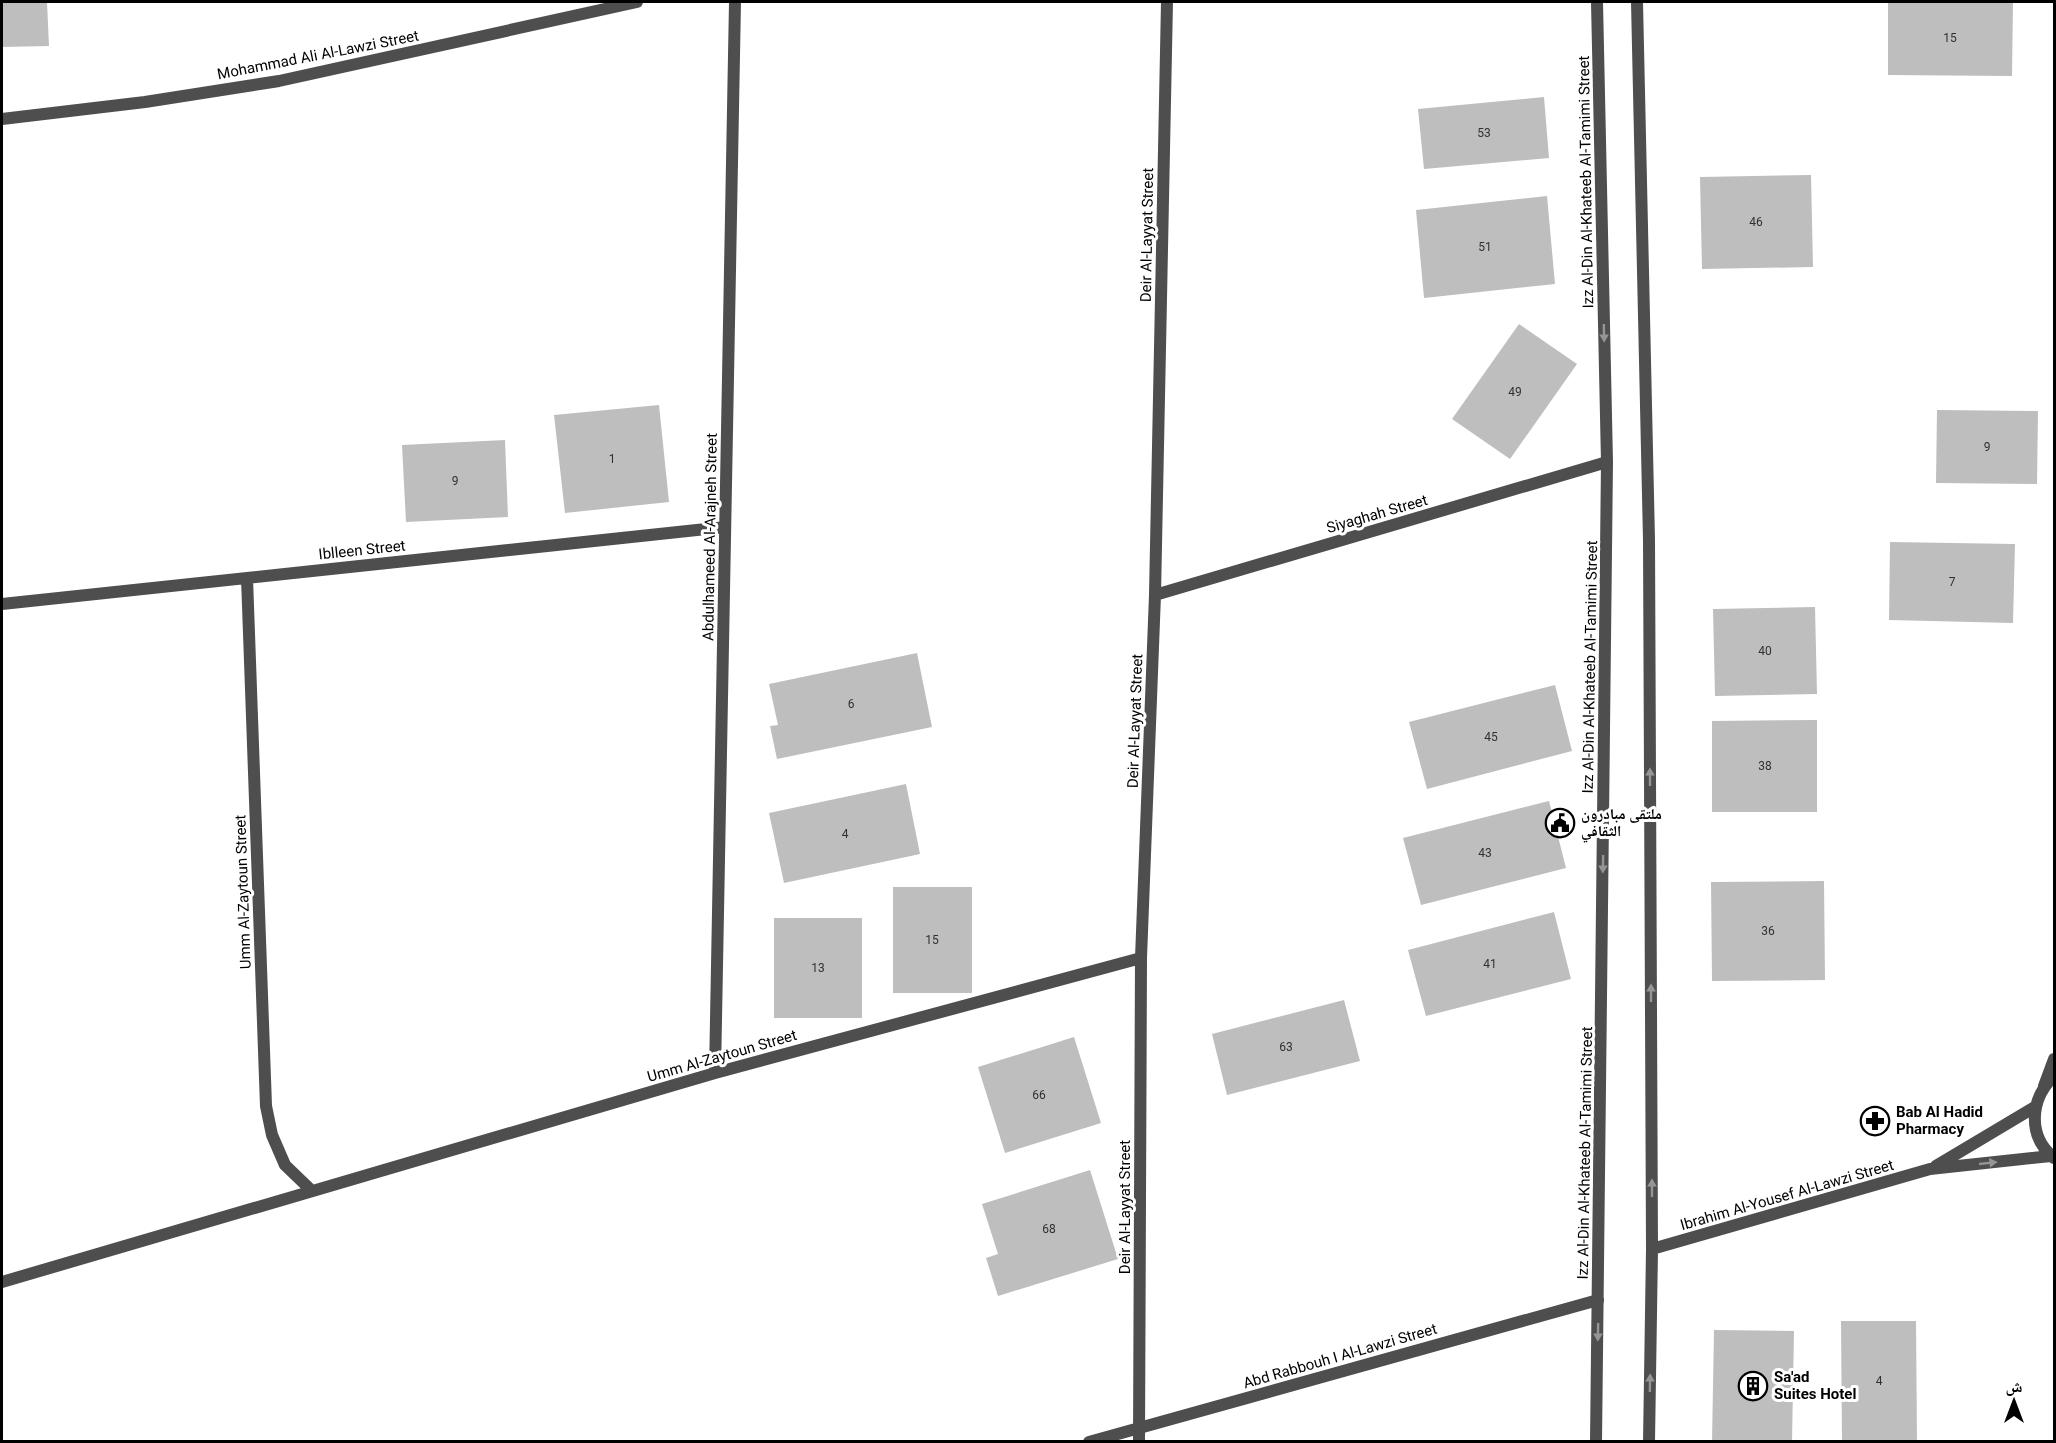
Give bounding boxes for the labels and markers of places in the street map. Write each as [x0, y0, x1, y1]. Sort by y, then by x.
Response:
place label: ملتقى مبادرون الثقافي [1581, 805, 1662, 843]
public building icon: ملتقى مبادرون الثقافي [1544, 807, 1576, 839]
place label: Bab Al Hadid Pharmacy [1896, 1103, 1983, 1138]
pharmacy icon: Bab Al Hadid Pharmacy [1859, 1105, 1891, 1137]
place label: Sa'ad Suites Hotel [1774, 1368, 1856, 1403]
building icon: Sa'ad Suites Hotel [1737, 1370, 1769, 1402]

